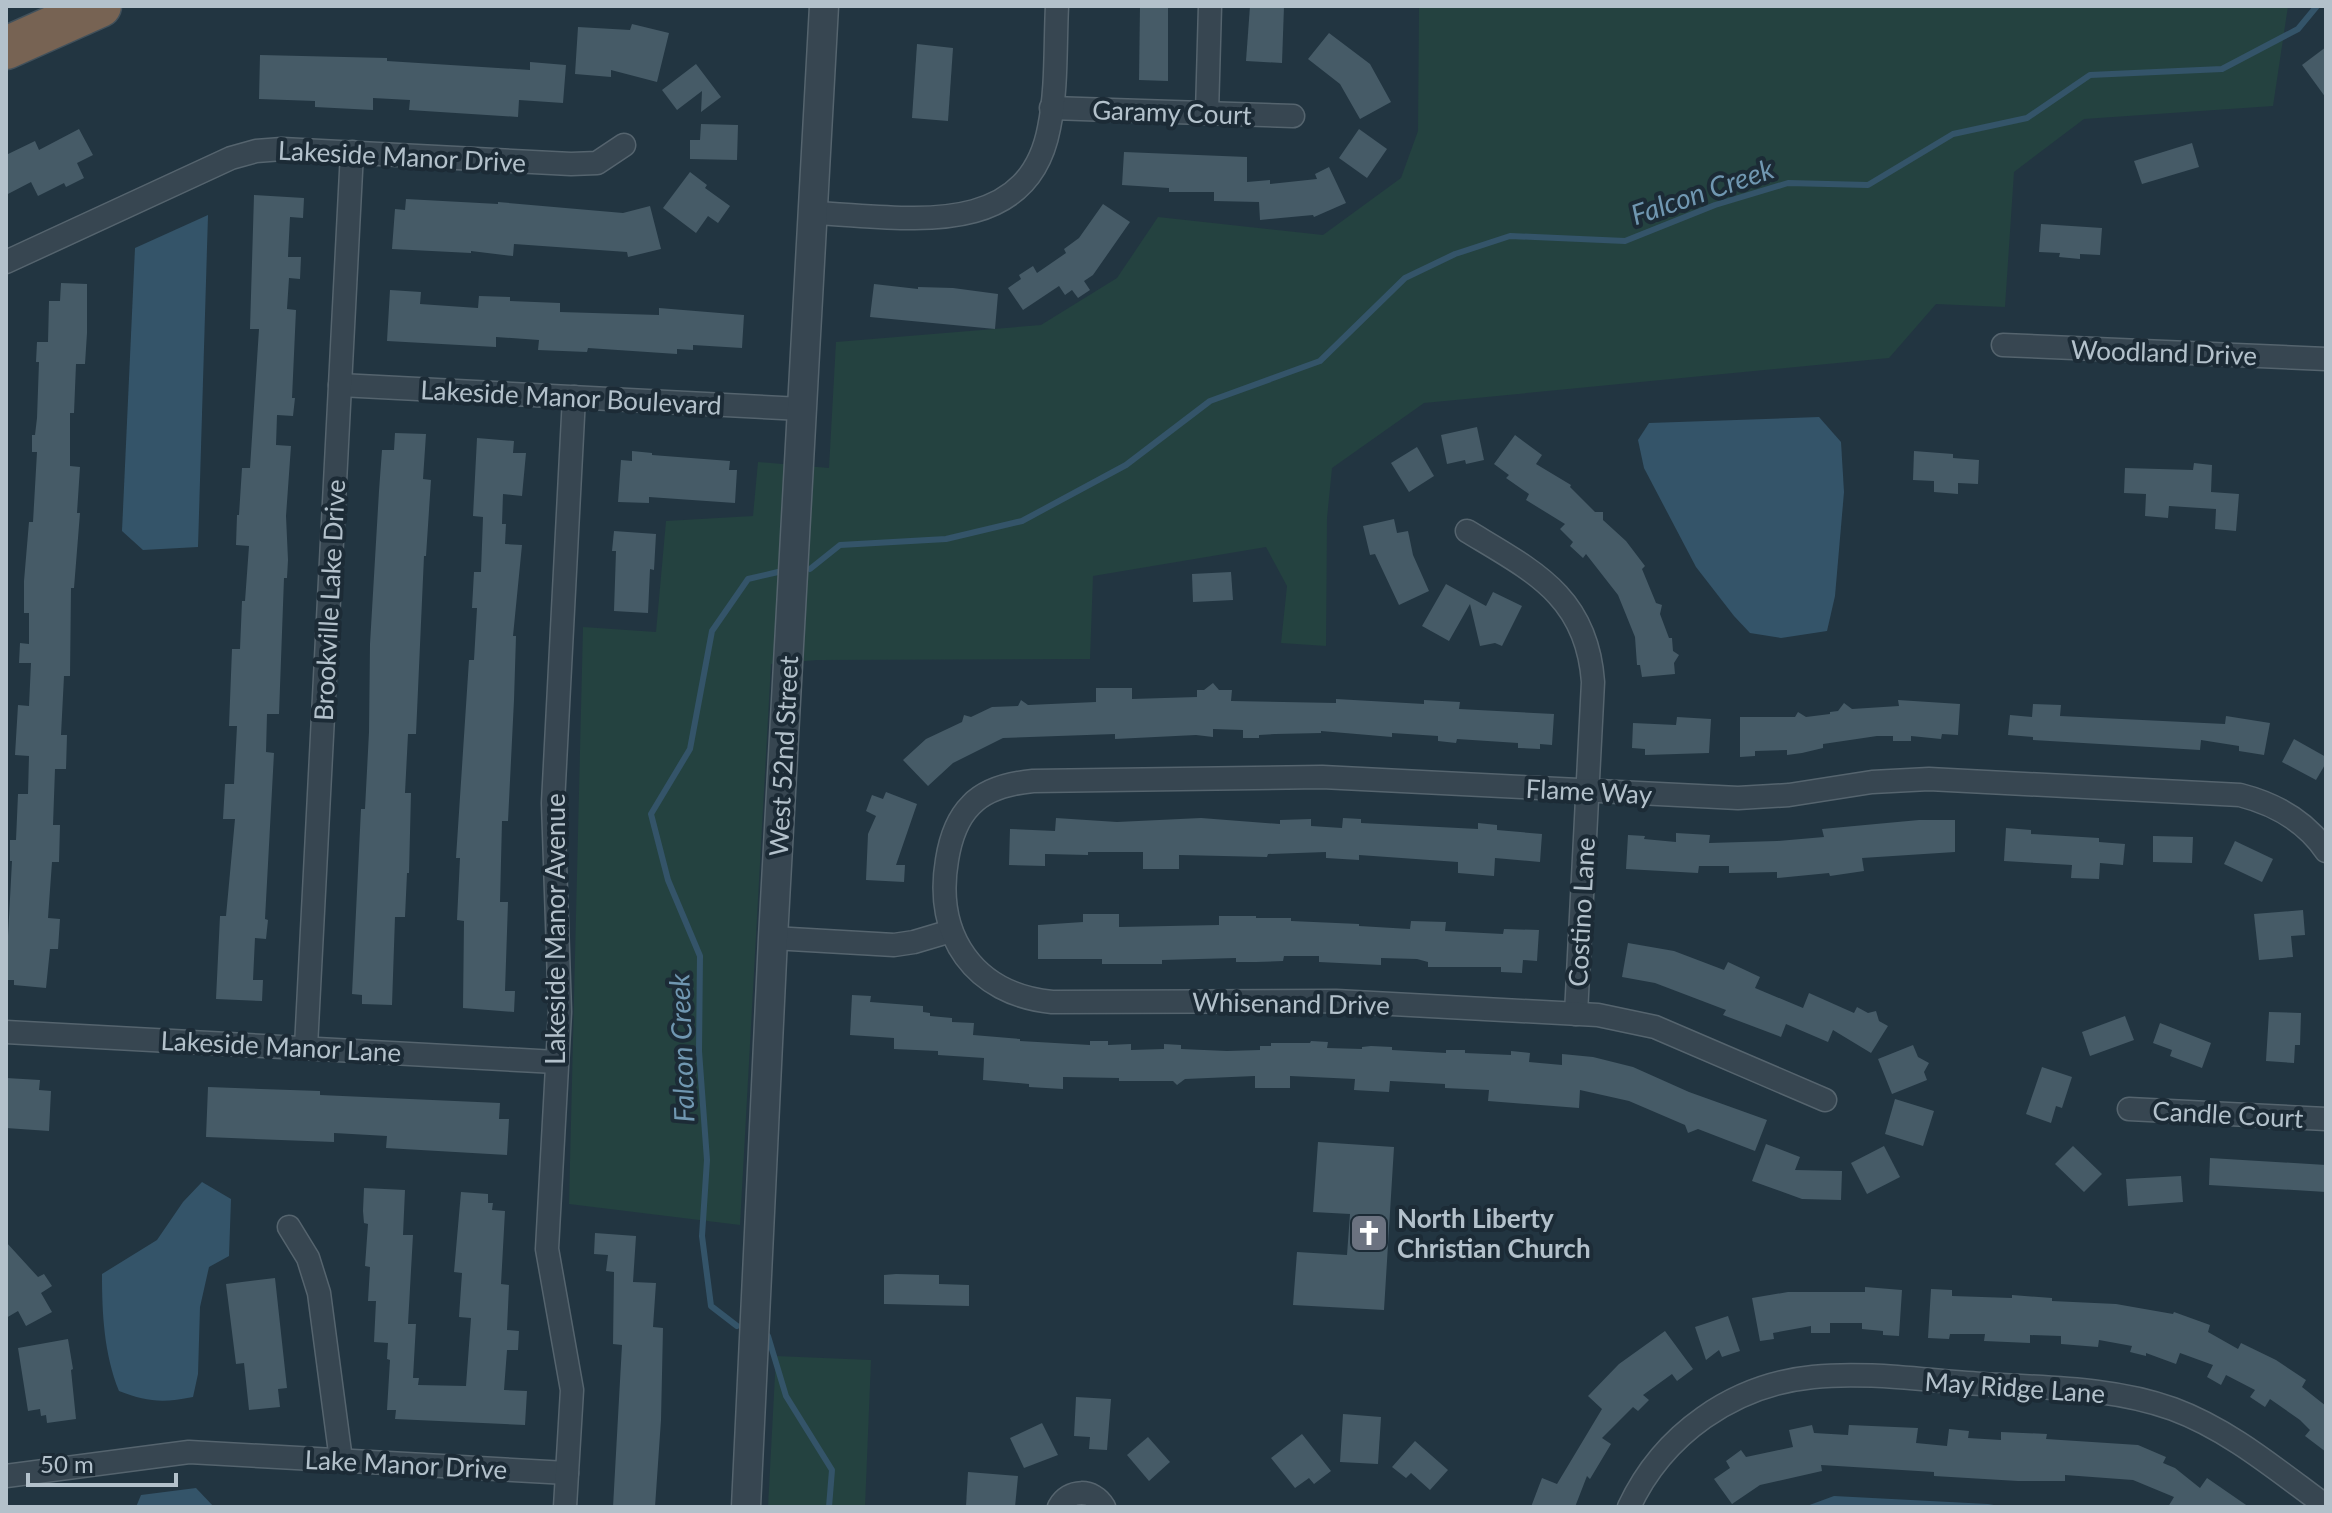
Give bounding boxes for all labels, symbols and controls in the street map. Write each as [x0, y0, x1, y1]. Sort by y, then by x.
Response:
street label: Garamy Court [1092, 93, 1253, 131]
street label: Lakeside Manor Drive [277, 134, 527, 178]
water label: Falcon Creek [1626, 150, 1778, 231]
street label: Woodland Drive [2070, 333, 2258, 371]
street label: Lakeside Manor Boulevard [420, 373, 722, 421]
street label: Brookville Lake Drive [307, 479, 351, 721]
street label: West 52nd Street [762, 654, 804, 857]
street label: Flame Way [1525, 772, 1654, 810]
street label: Lakeside Manor Avenue [539, 793, 571, 1065]
street label: Costino Lane [1561, 836, 1601, 988]
water label: Falcon Creek [661, 972, 701, 1123]
street label: Whisenand Drive [1192, 985, 1390, 1021]
street label: Lakeside Manor Lane [160, 1024, 402, 1068]
street label: Candle Court [2152, 1094, 2305, 1134]
place label: North Liberty Christian Church [1397, 1202, 1591, 1264]
church icon: North Liberty Christian Church [1348, 1212, 1390, 1254]
street label: May Ridge Lane [1924, 1365, 2106, 1409]
scale bar [28, 1437, 176, 1487]
street label: Lake Manor Drive [304, 1443, 508, 1485]
text: 50 m [40, 1449, 94, 1478]

